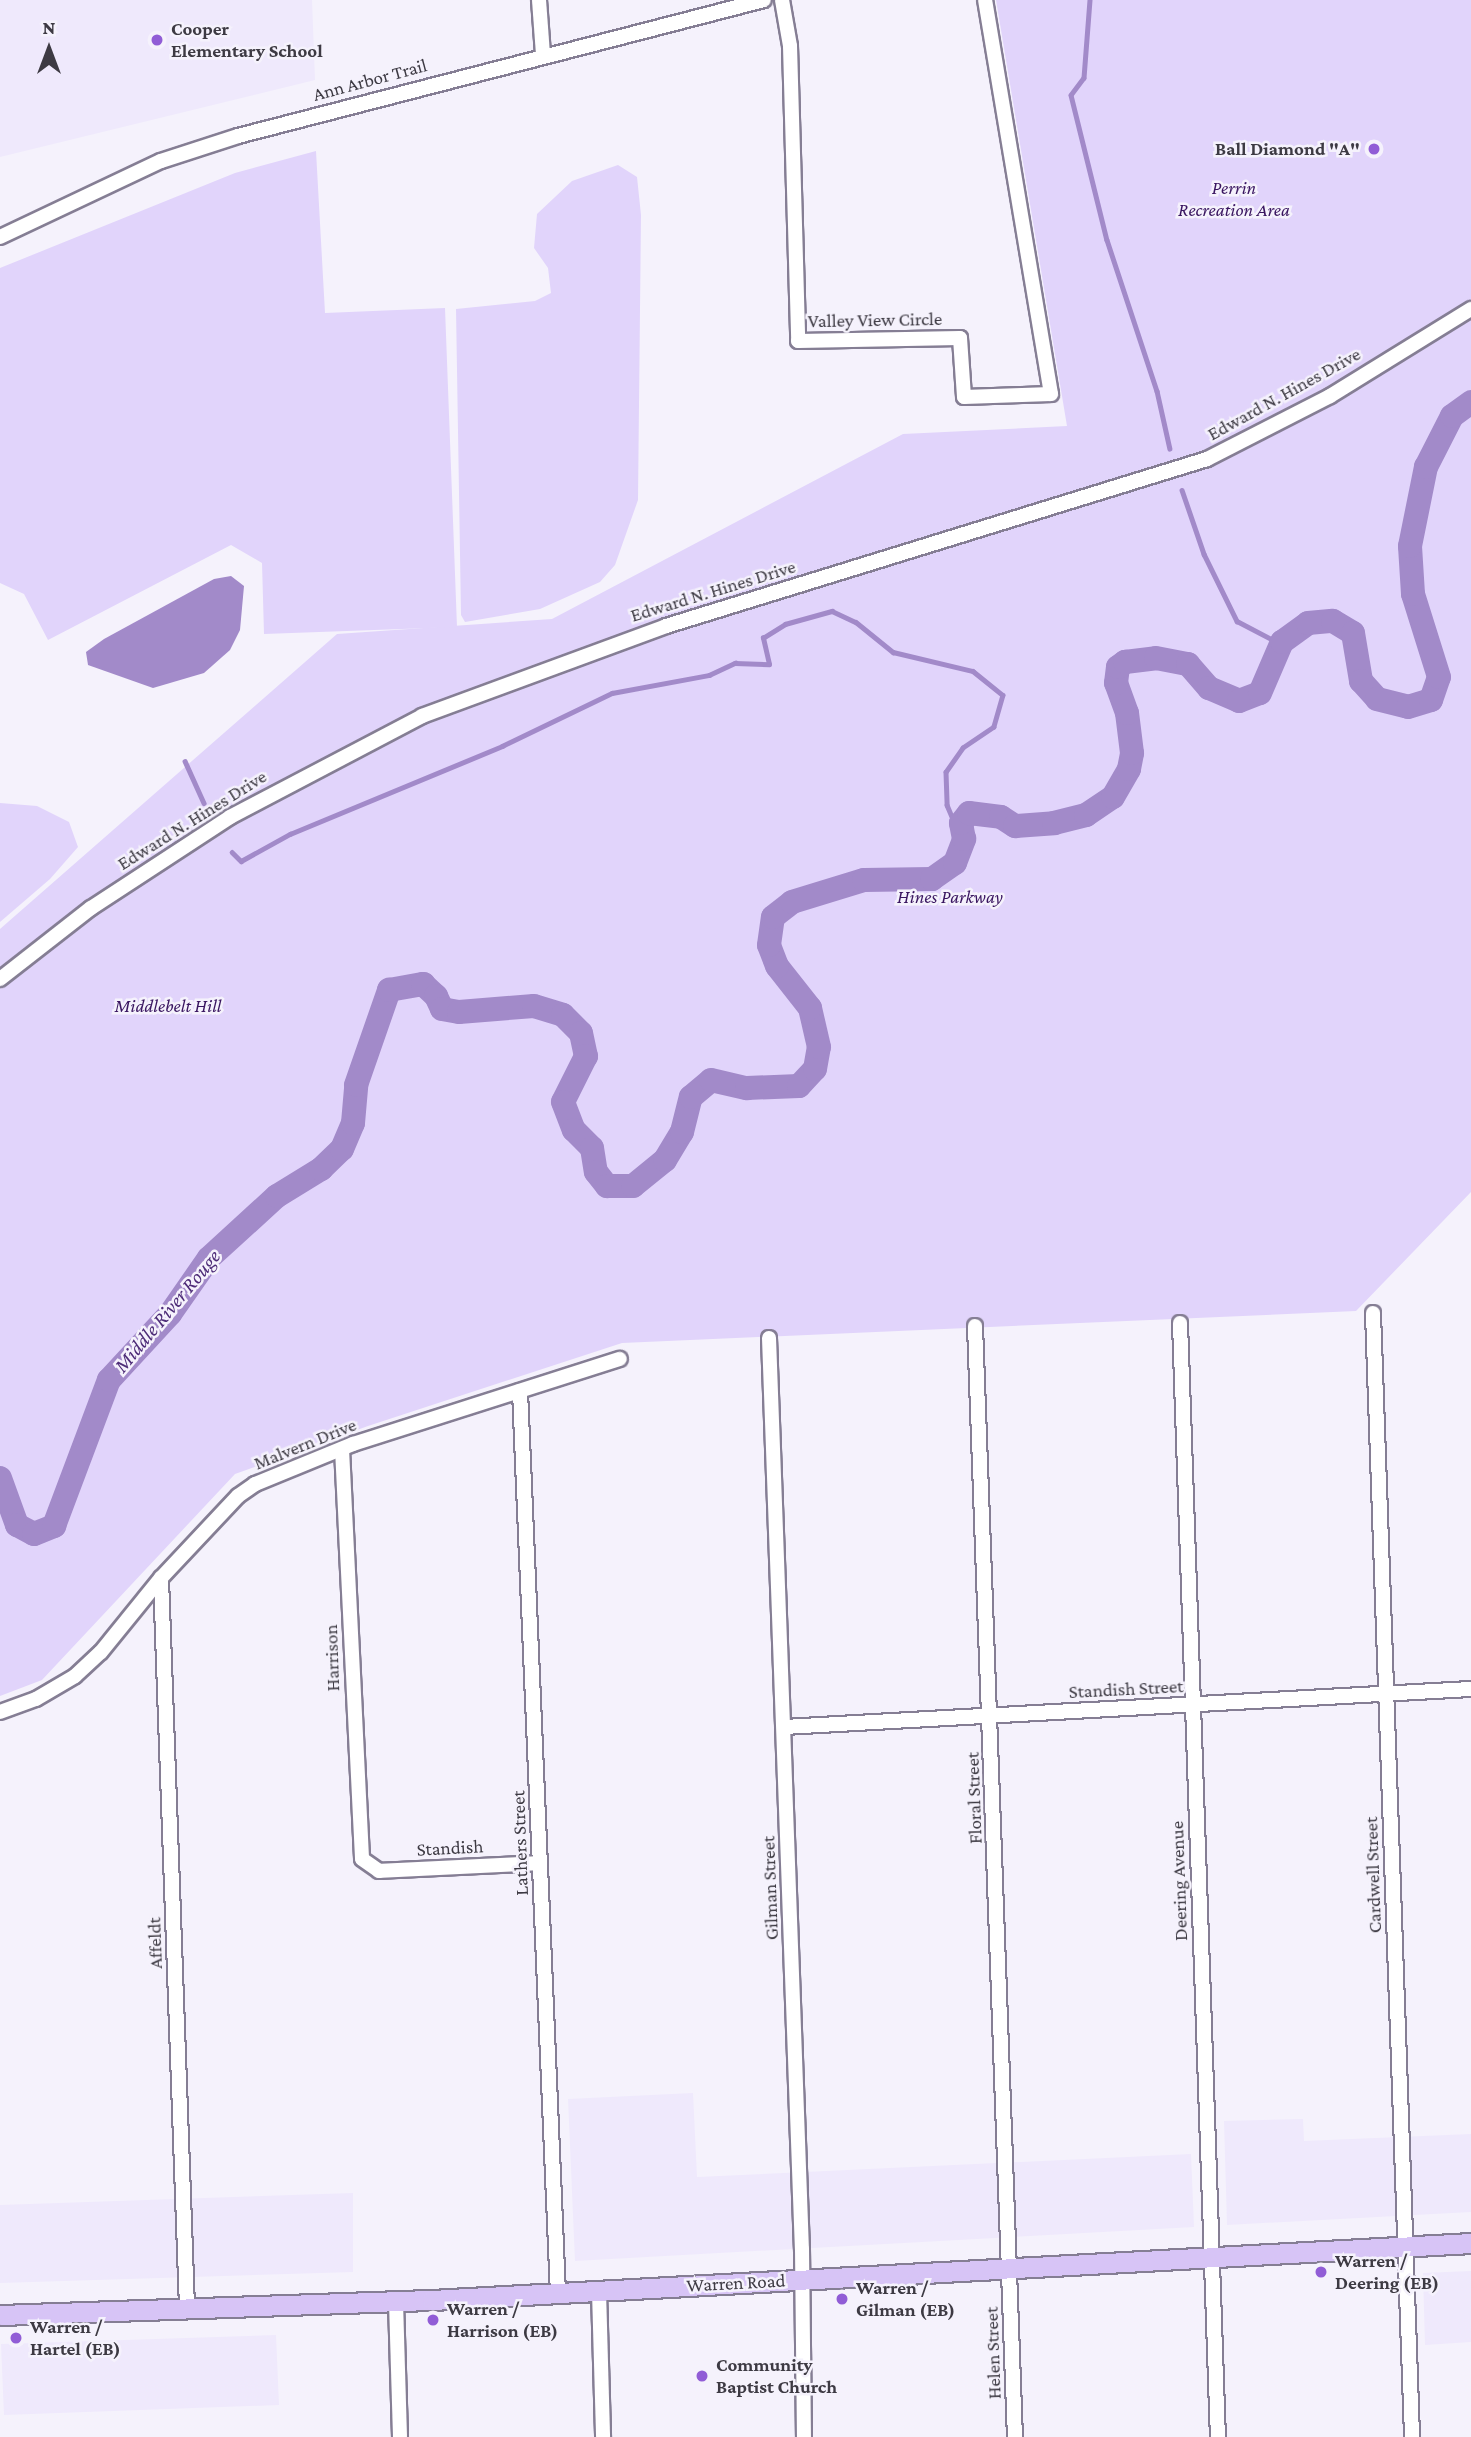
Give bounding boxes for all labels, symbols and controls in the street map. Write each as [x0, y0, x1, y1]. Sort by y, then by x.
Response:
north arrow [14, 14, 84, 84]
text: N [43, 17, 55, 38]
place label: Cooper Elementary School [171, 18, 323, 62]
marker: Cooper Elementary School [149, 32, 165, 48]
street label: Ann Arbor Trail [310, 54, 430, 106]
place label: Ball Diamond "A" [1215, 138, 1360, 160]
marker: Ball Diamond "A" [1366, 141, 1382, 157]
park label: Perrin Recreation Area [1178, 177, 1290, 221]
street label: Valley View Circle [808, 307, 942, 333]
street label: Edward N. Hines Drive [1204, 342, 1364, 446]
street label: Edward N. Hines Drive [628, 555, 798, 627]
street label: Edward N. Hines Drive [113, 765, 271, 875]
park label: Hines Parkway [897, 886, 1003, 908]
park label: Middlebelt Hill [115, 995, 221, 1017]
water label: Middle River Rouge [108, 1244, 226, 1378]
street label: Malvern Drive [251, 1413, 359, 1475]
street label: Harrison [319, 1624, 345, 1692]
street label: Standish Street [1068, 1675, 1184, 1703]
street label: Floral Street [961, 1752, 987, 1844]
street label: Lathers Street [507, 1790, 533, 1896]
street label: Cardwell Street [1360, 1816, 1386, 1934]
street label: Deering Avenue [1166, 1821, 1192, 1941]
street label: Standish [416, 1835, 484, 1861]
street label: Gilman Street [757, 1835, 783, 1941]
street label: Affeldt [143, 1917, 167, 1969]
place label: Warren / Deering (EB) [1335, 2250, 1439, 2294]
marker: Warren / Deering (EB) [1313, 2264, 1329, 2280]
street label: Warren Road [686, 2269, 786, 2297]
place label: Warren / Gilman (EB) [856, 2277, 955, 2321]
marker: Warren / Gilman (EB) [834, 2291, 850, 2307]
place label: Warren / Harrison (EB) [447, 2298, 558, 2342]
street label: Helen Street [980, 2306, 1006, 2400]
marker: Warren / Harrison (EB) [425, 2312, 441, 2328]
place label: Warren / Hartel (EB) [30, 2316, 121, 2360]
marker: Warren / Hartel (EB) [8, 2330, 24, 2346]
place label: Community Baptist Church [716, 2354, 837, 2398]
marker: Community Baptist Church [694, 2368, 710, 2384]

